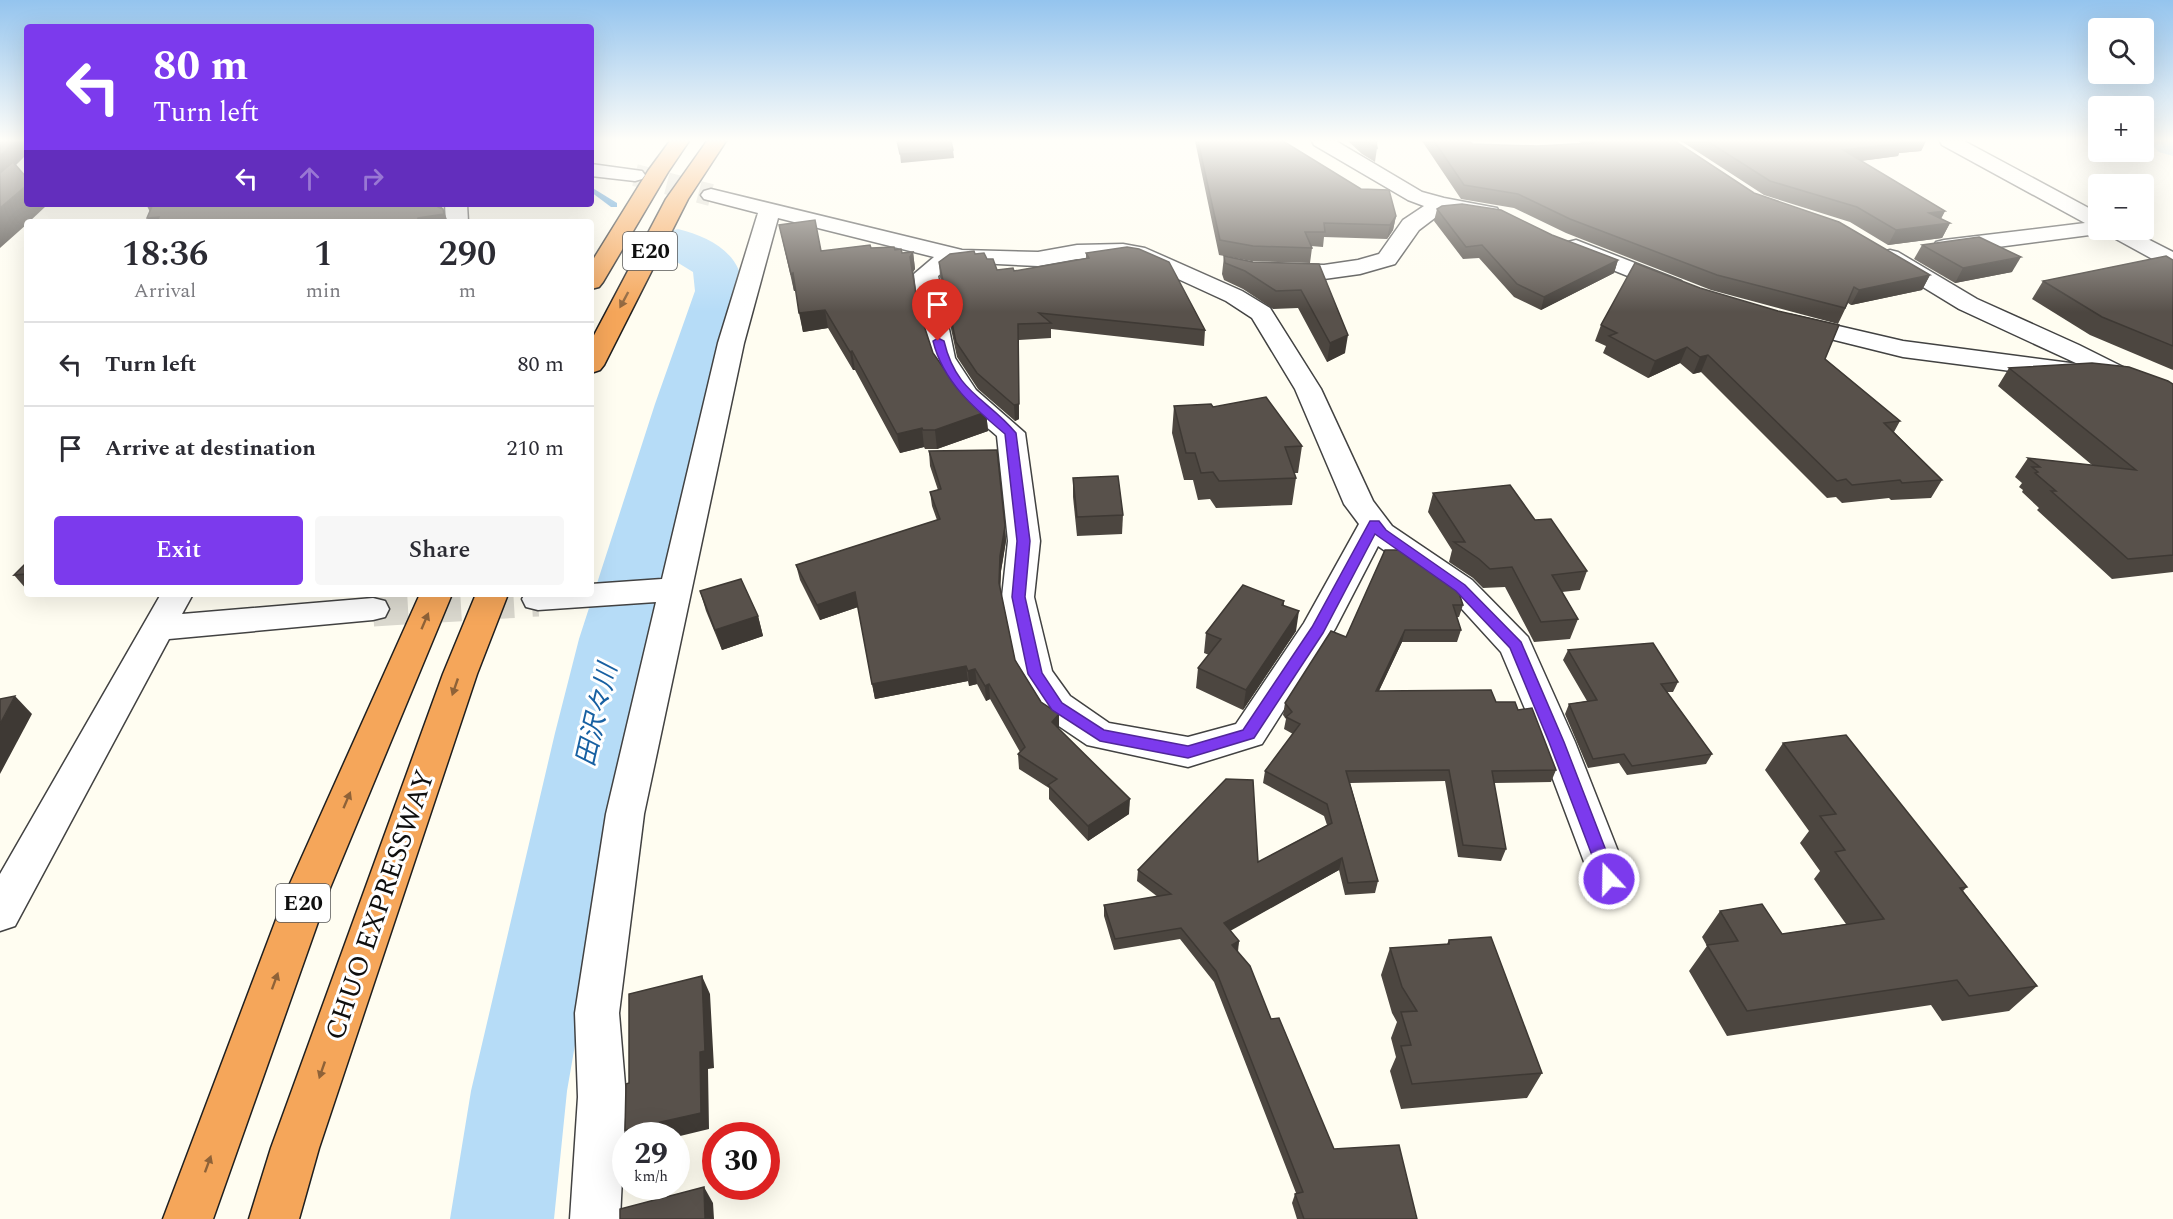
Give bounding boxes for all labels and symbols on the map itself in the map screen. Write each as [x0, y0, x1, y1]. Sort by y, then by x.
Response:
road number: E20 [623, 232, 677, 270]
pin [912, 279, 963, 341]
one-way arrow [619, 292, 628, 309]
one-way arrow [420, 612, 430, 630]
water label: 田沢々川 [566, 657, 629, 770]
one-way arrow [450, 679, 460, 697]
street label: CHUO EXPRESSWAY [314, 764, 446, 1046]
one-way arrow [342, 790, 352, 808]
position arrow [1577, 847, 1641, 911]
road number: E20 [276, 884, 330, 922]
one-way arrow [271, 972, 280, 990]
one-way arrow [317, 1061, 327, 1079]
speed limit sign: 30 [702, 1122, 780, 1200]
one-way arrow [204, 1155, 213, 1173]

